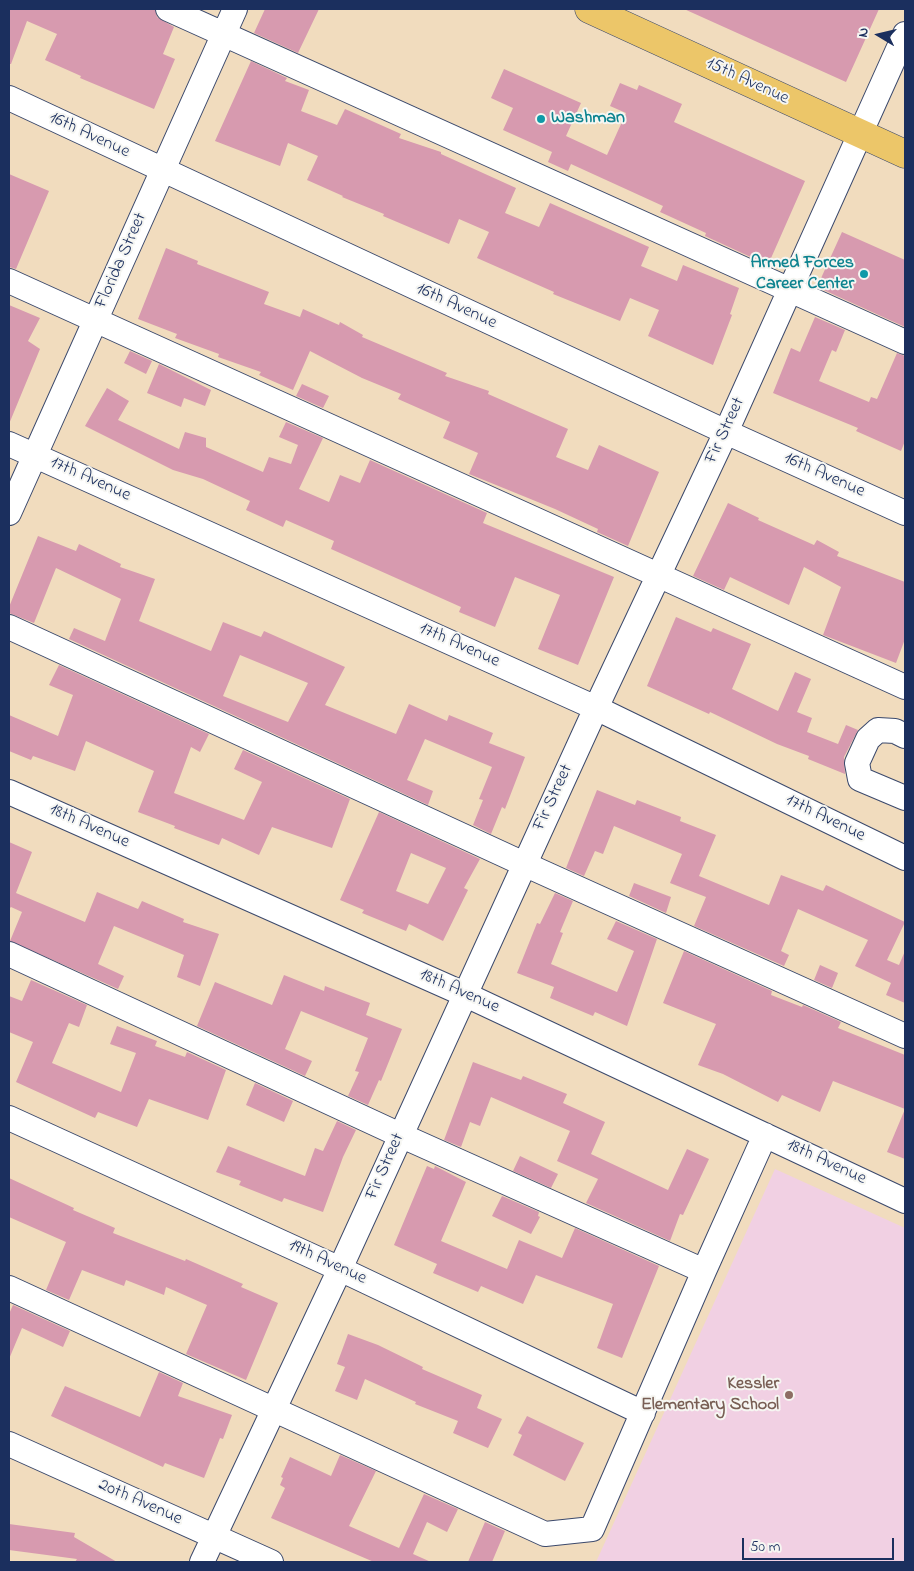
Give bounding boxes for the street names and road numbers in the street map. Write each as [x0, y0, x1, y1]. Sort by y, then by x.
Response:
street label: 15th Avenue [702, 53, 792, 111]
street label: 16th Avenue [45, 108, 133, 164]
street label: Florida Street [91, 210, 153, 312]
street label: 16th Avenue [412, 279, 500, 335]
street label: Fir Street [701, 395, 751, 467]
street label: 16th Avenue [780, 449, 868, 503]
street label: 17th Avenue [46, 453, 134, 507]
street label: 17th Avenue [415, 619, 503, 673]
street label: Fir Street [529, 762, 579, 834]
street label: 17th Avenue [782, 790, 868, 848]
street label: 18th Avenue [46, 800, 132, 854]
street label: 18th Avenue [416, 965, 502, 1019]
street label: Fir Street [362, 1130, 410, 1204]
street label: 18th Avenue [783, 1135, 869, 1191]
street label: 19th Avenue [284, 1235, 370, 1291]
street label: 20th Avenue [95, 1475, 185, 1531]

